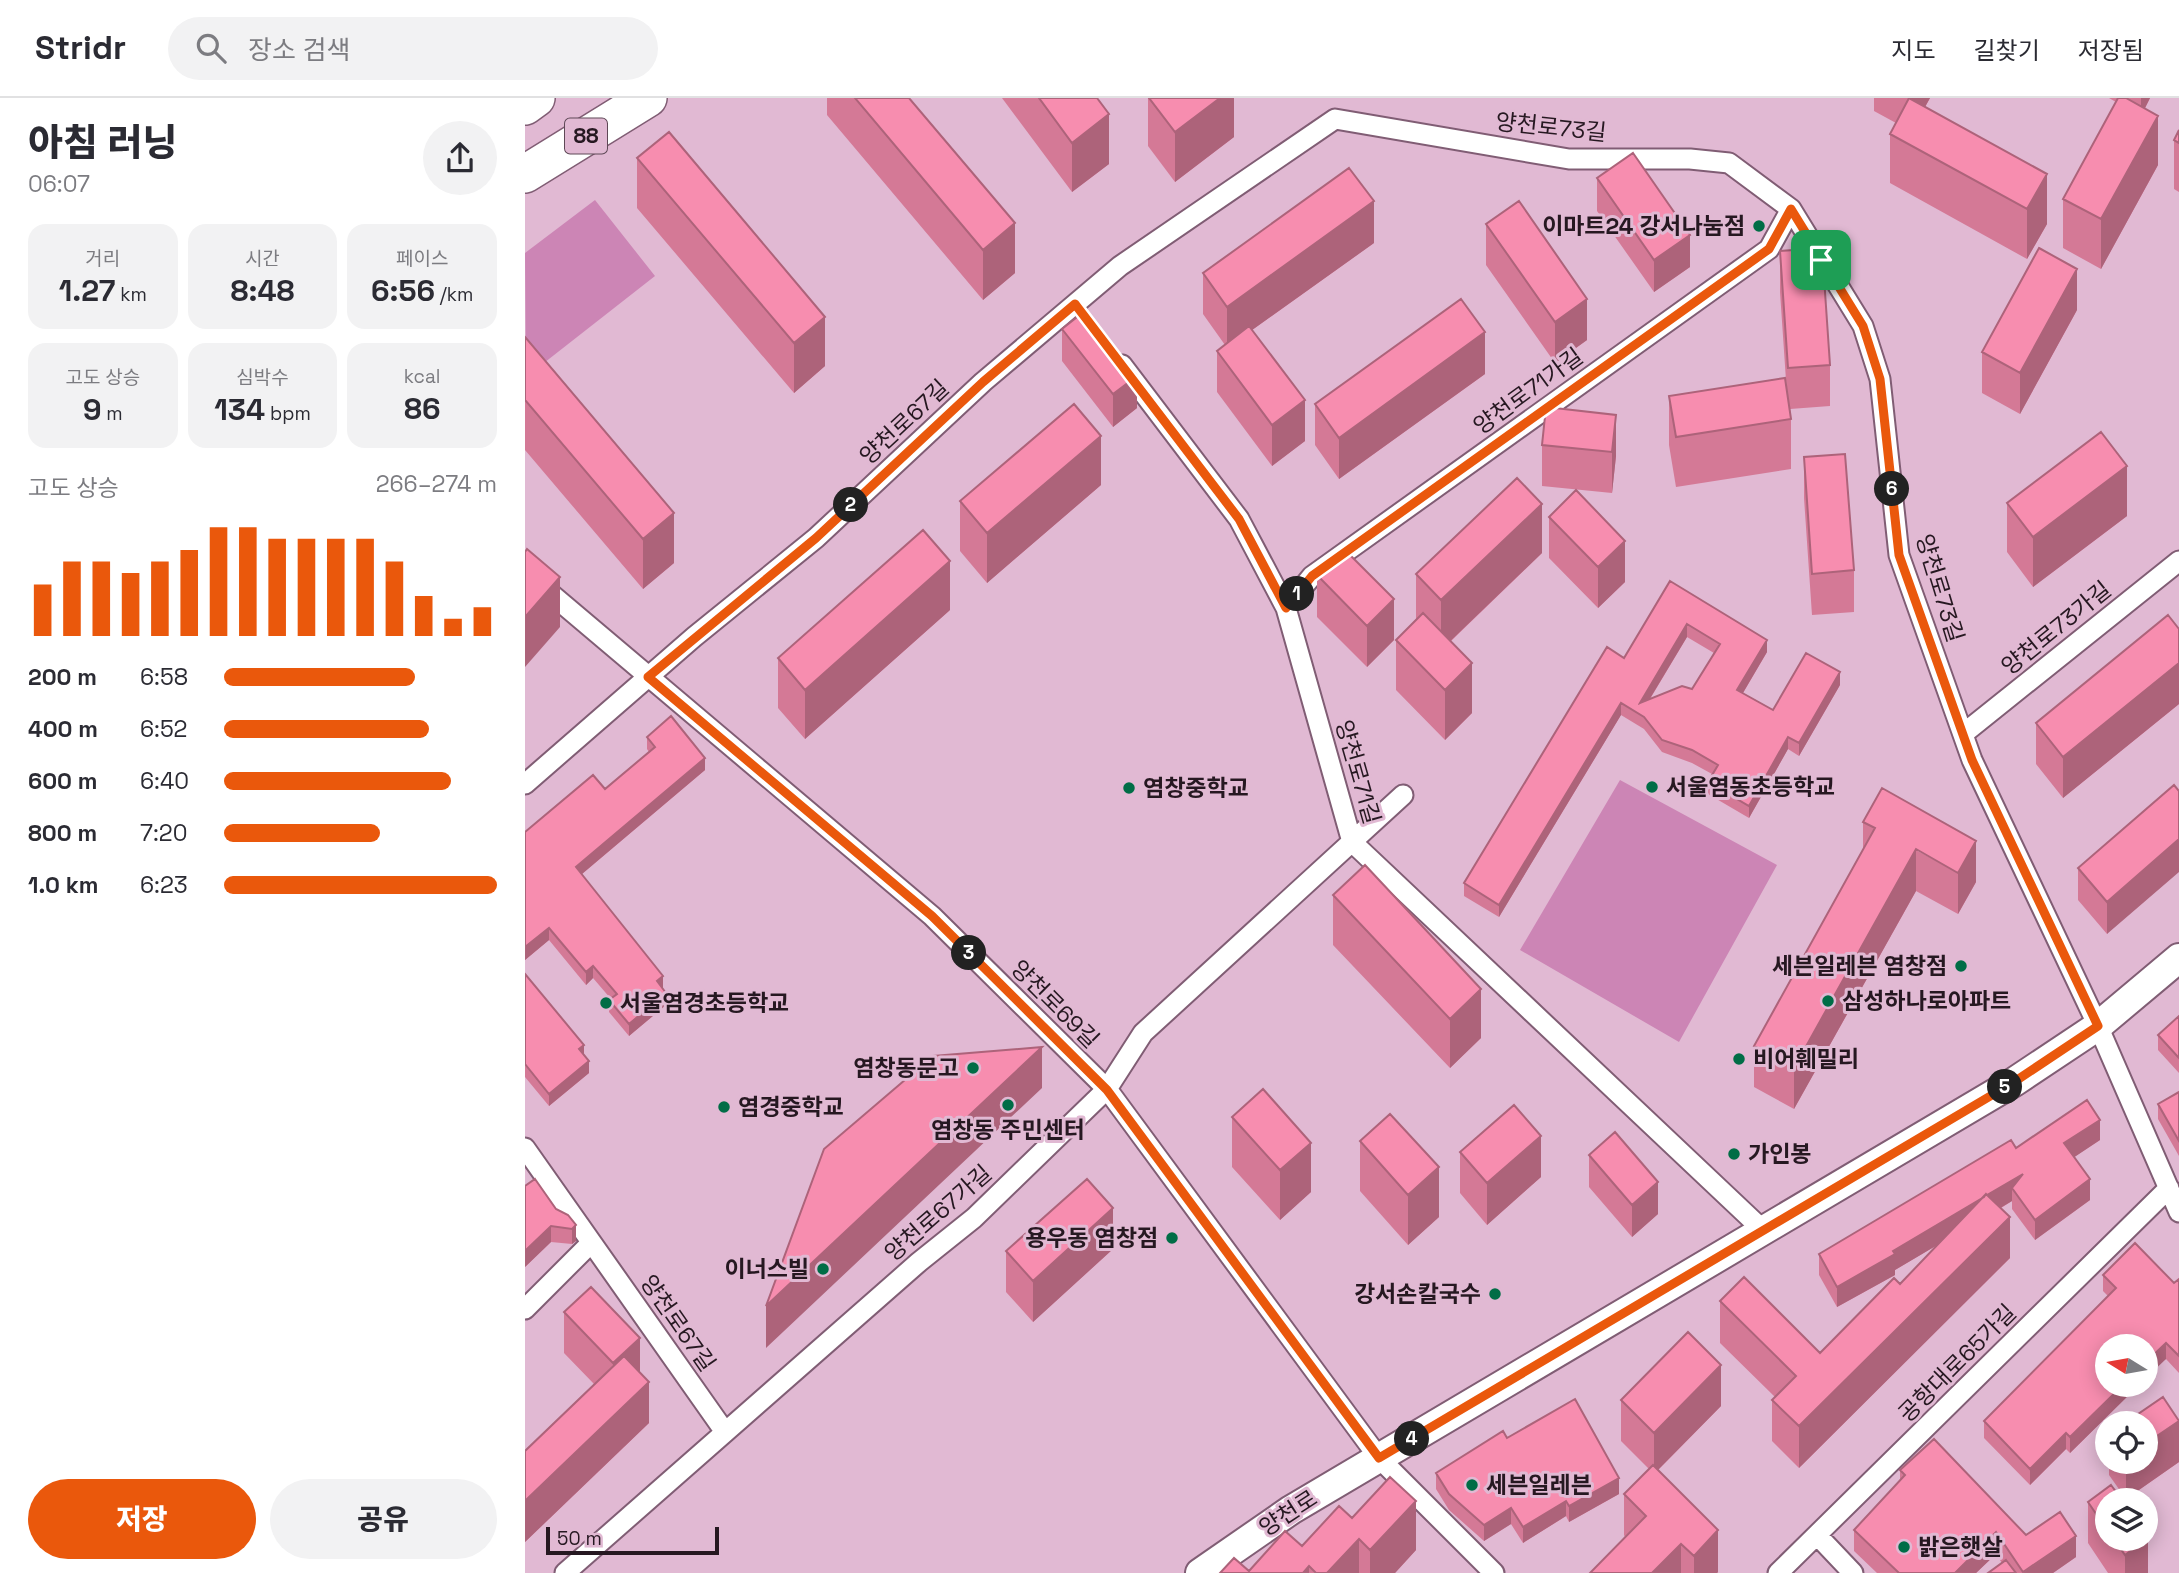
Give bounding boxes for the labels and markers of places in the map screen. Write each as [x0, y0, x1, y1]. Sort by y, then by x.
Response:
place label: 이마트24 강서나눔점 [1542, 211, 1745, 241]
marker: 이마트24 강서나눔점 [1751, 218, 1767, 234]
pin [1791, 230, 1851, 290]
pin: 6 [1875, 472, 1909, 506]
pin: 2 [833, 488, 869, 522]
pin: 1 [1279, 576, 1315, 612]
place label: 서울염동초등학교 [1666, 772, 1835, 802]
place label: 염창중학교 [1143, 773, 1249, 803]
marker: 서울염동초등학교 [1644, 779, 1660, 795]
marker: 염창중학교 [1121, 780, 1137, 796]
pin: 3 [951, 936, 987, 970]
place label: 세븐일레븐 염창점 [1772, 951, 1947, 981]
marker: 세븐일레븐 염창점 [1953, 958, 1969, 974]
place label: 삼성하나로아파트 [1842, 986, 2011, 1016]
place label: 서울염경초등학교 [620, 988, 789, 1018]
marker: 삼성하나로아파트 [1820, 993, 1836, 1009]
marker: 서울염경초등학교 [598, 995, 614, 1011]
place label: 비어훼밀리 [1753, 1044, 1859, 1074]
marker: 비어훼밀리 [1731, 1051, 1747, 1067]
place label: 염창동문고 [853, 1053, 959, 1083]
marker: 염창동문고 [965, 1060, 981, 1076]
pin: 5 [1987, 1070, 2023, 1104]
place label: 염경중학교 [738, 1092, 844, 1122]
marker: 염창동 주민센터 [1000, 1097, 1016, 1113]
marker: 염경중학교 [716, 1099, 732, 1115]
place label: 염창동 주민센터 [931, 1115, 1085, 1145]
place label: 가인봉 [1748, 1139, 1811, 1169]
marker: 가인봉 [1726, 1146, 1742, 1162]
place label: 용우동 염창점 [1025, 1223, 1158, 1253]
marker: 용우동 염창점 [1164, 1230, 1180, 1246]
place label: 이너스빌 [724, 1254, 809, 1284]
marker: 이너스빌 [815, 1261, 831, 1277]
place label: 강서손칼국수 [1354, 1279, 1481, 1309]
marker: 강서손칼국수 [1487, 1286, 1503, 1302]
pin: 4 [1395, 1422, 1429, 1456]
place label: 세븐일레븐 [1486, 1470, 1592, 1500]
marker: 세븐일레븐 [1464, 1477, 1480, 1493]
place label: 밝은햇살 [1918, 1532, 2003, 1562]
marker: 밝은햇살 [1896, 1539, 1912, 1555]

